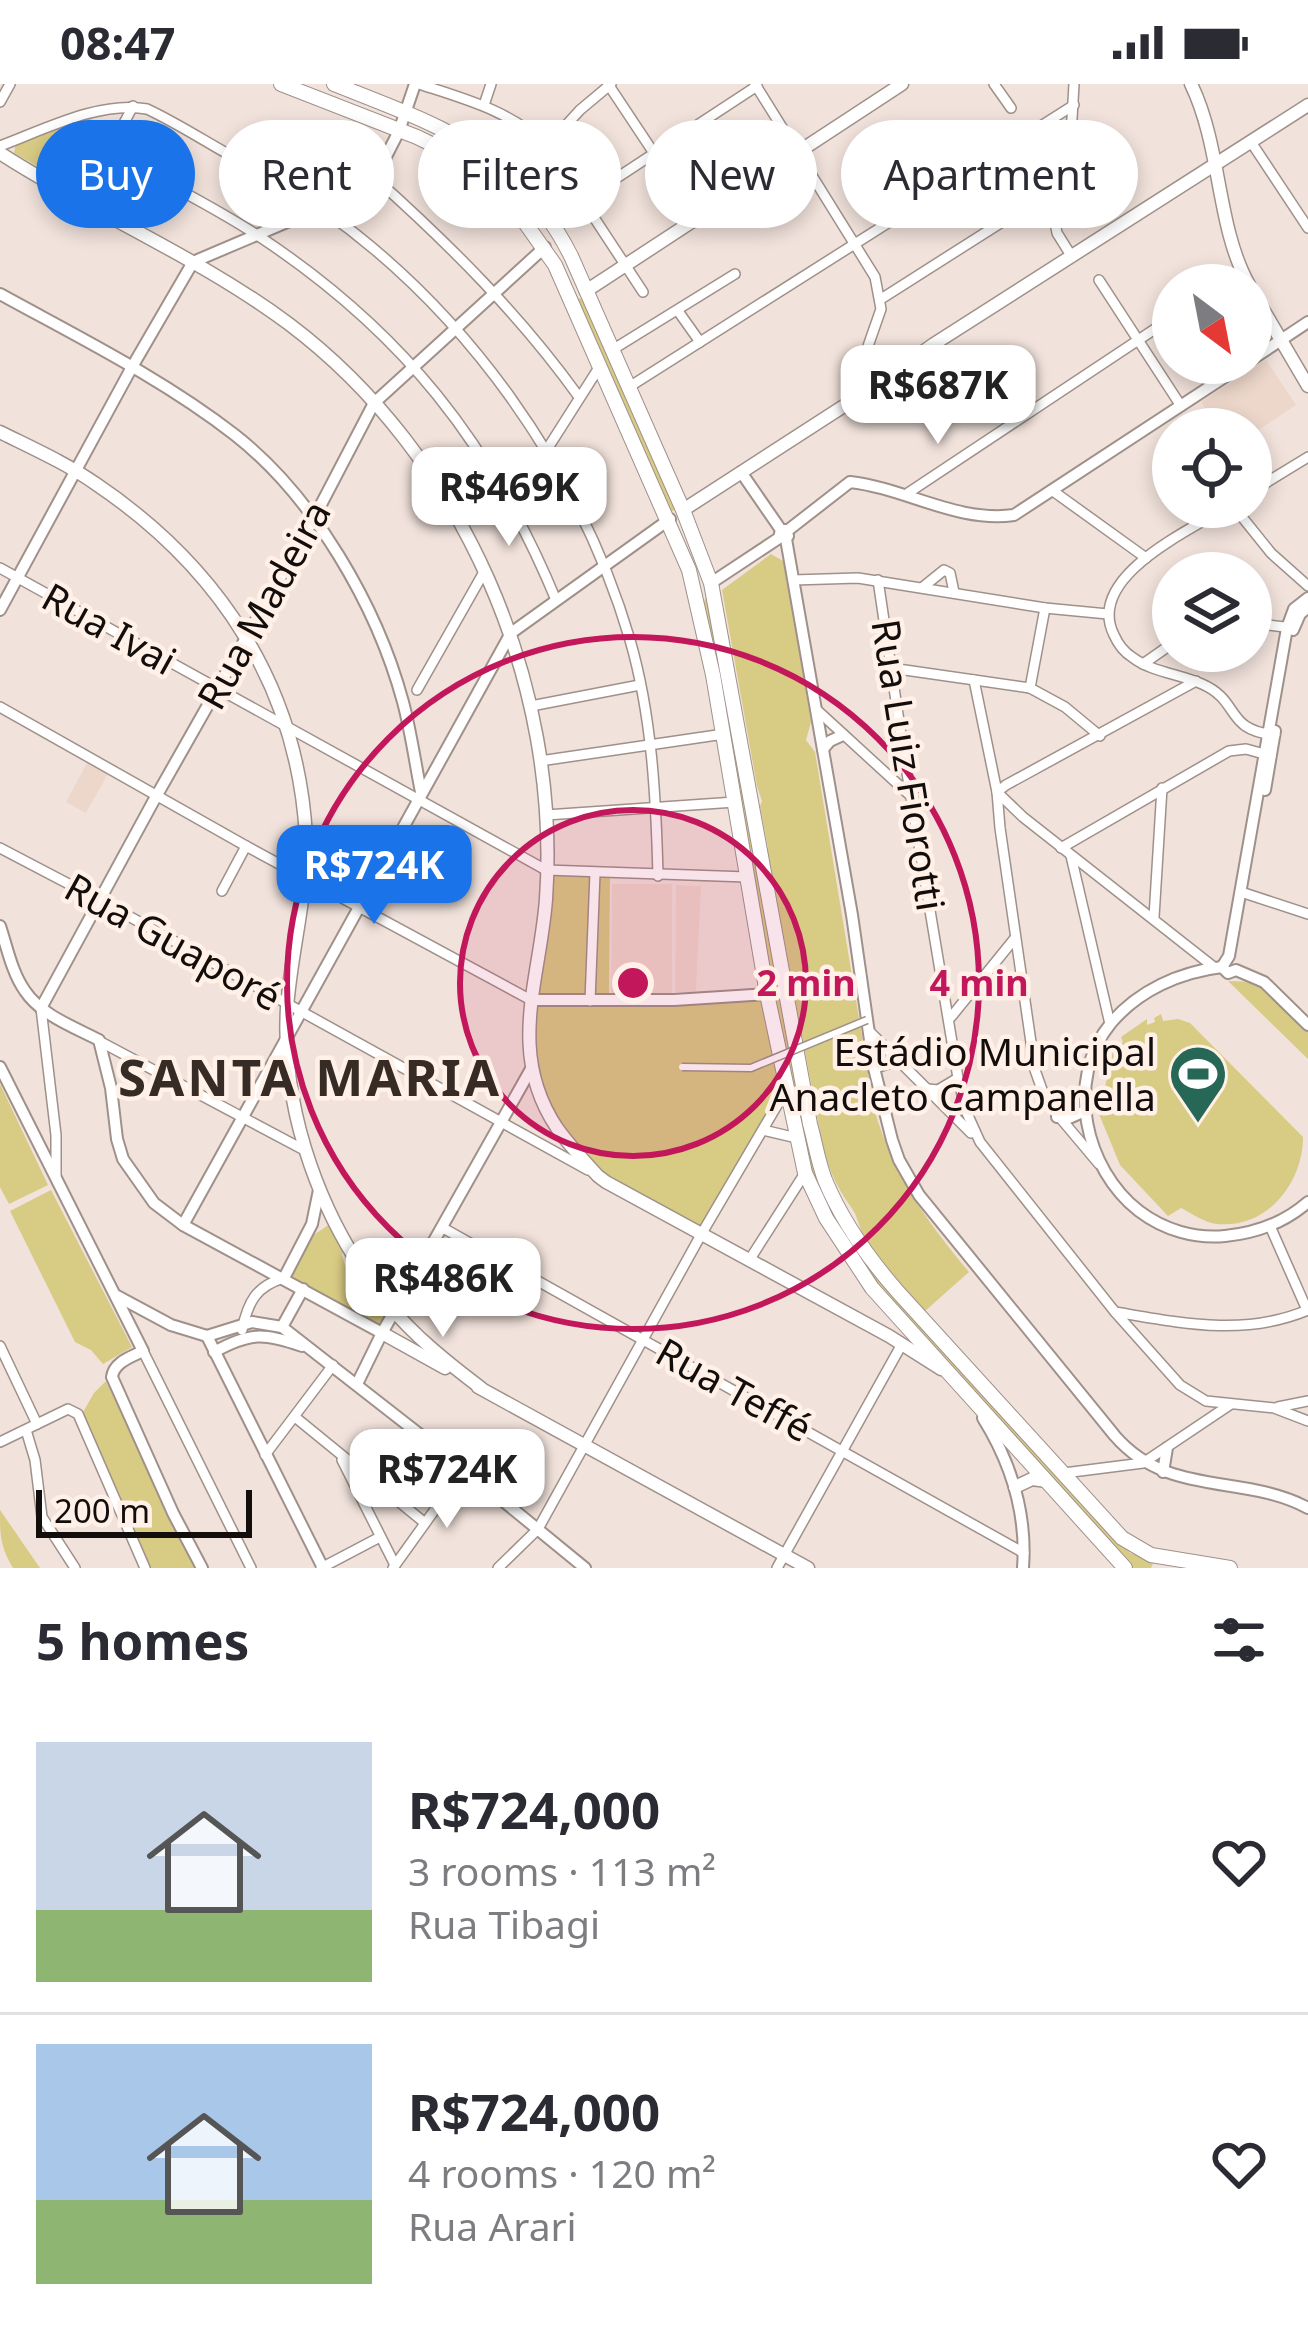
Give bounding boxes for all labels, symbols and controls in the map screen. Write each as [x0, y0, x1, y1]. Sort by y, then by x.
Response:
text: 08:47 [60, 12, 176, 73]
chip: Buy [36, 120, 195, 228]
chip: Rent [219, 120, 394, 228]
chip: Filters [418, 120, 621, 228]
chip: New [645, 120, 817, 228]
chip: Apartment [841, 120, 1138, 228]
north arrow [1152, 264, 1272, 384]
map controls [1152, 264, 1272, 672]
pin: R$687K [840, 345, 1036, 447]
text: R$687K [868, 357, 1008, 410]
button: locate [1152, 408, 1272, 528]
pin: R$469K [411, 447, 607, 549]
text: R$469K [439, 459, 579, 512]
street label: Rua Madeira [184, 490, 342, 718]
button: layers [1152, 552, 1272, 672]
street label: Rua Ivai [33, 569, 186, 686]
street label: Rua Luiz Fiorotti [860, 615, 959, 914]
pin: R$724K [276, 825, 472, 927]
text: R$724K [304, 837, 444, 890]
street label: Rua Guaporé [56, 859, 291, 1022]
text: 2 min [756, 958, 856, 1007]
text: 4 min [929, 958, 1029, 1007]
centre of rings [612, 962, 654, 1004]
place label: Estádio Municipal Anacleto Campanella [770, 1024, 1156, 1122]
district label: SANTA MARIA [118, 1041, 502, 1111]
sports icon: Estádio Municipal Anacleto Campanella [1167, 1043, 1229, 1125]
pin: R$486K [345, 1238, 541, 1340]
text: R$486K [373, 1250, 513, 1303]
street label: Rua Teffé [647, 1324, 822, 1453]
pin: R$724K [349, 1429, 545, 1531]
text: R$724K [377, 1441, 517, 1494]
scale bar [36, 1484, 252, 1537]
text: 200 m [54, 1488, 150, 1533]
text: 5 homes [36, 1605, 249, 1675]
icon: filters [1206, 1607, 1272, 1673]
text: R$724,000 [408, 1774, 660, 1844]
icon: home [132, 1790, 276, 1934]
icon: heart [1206, 1829, 1272, 1895]
text: 3 rooms · 113 m² [408, 1844, 716, 1897]
text: Rua Tibagi [408, 1897, 600, 1950]
text: R$724,000 [408, 2076, 660, 2146]
icon: home [132, 2092, 276, 2236]
icon: heart [1206, 2131, 1272, 2197]
text: 4 rooms · 120 m² [408, 2146, 716, 2199]
text: Rua Arari [408, 2199, 577, 2252]

